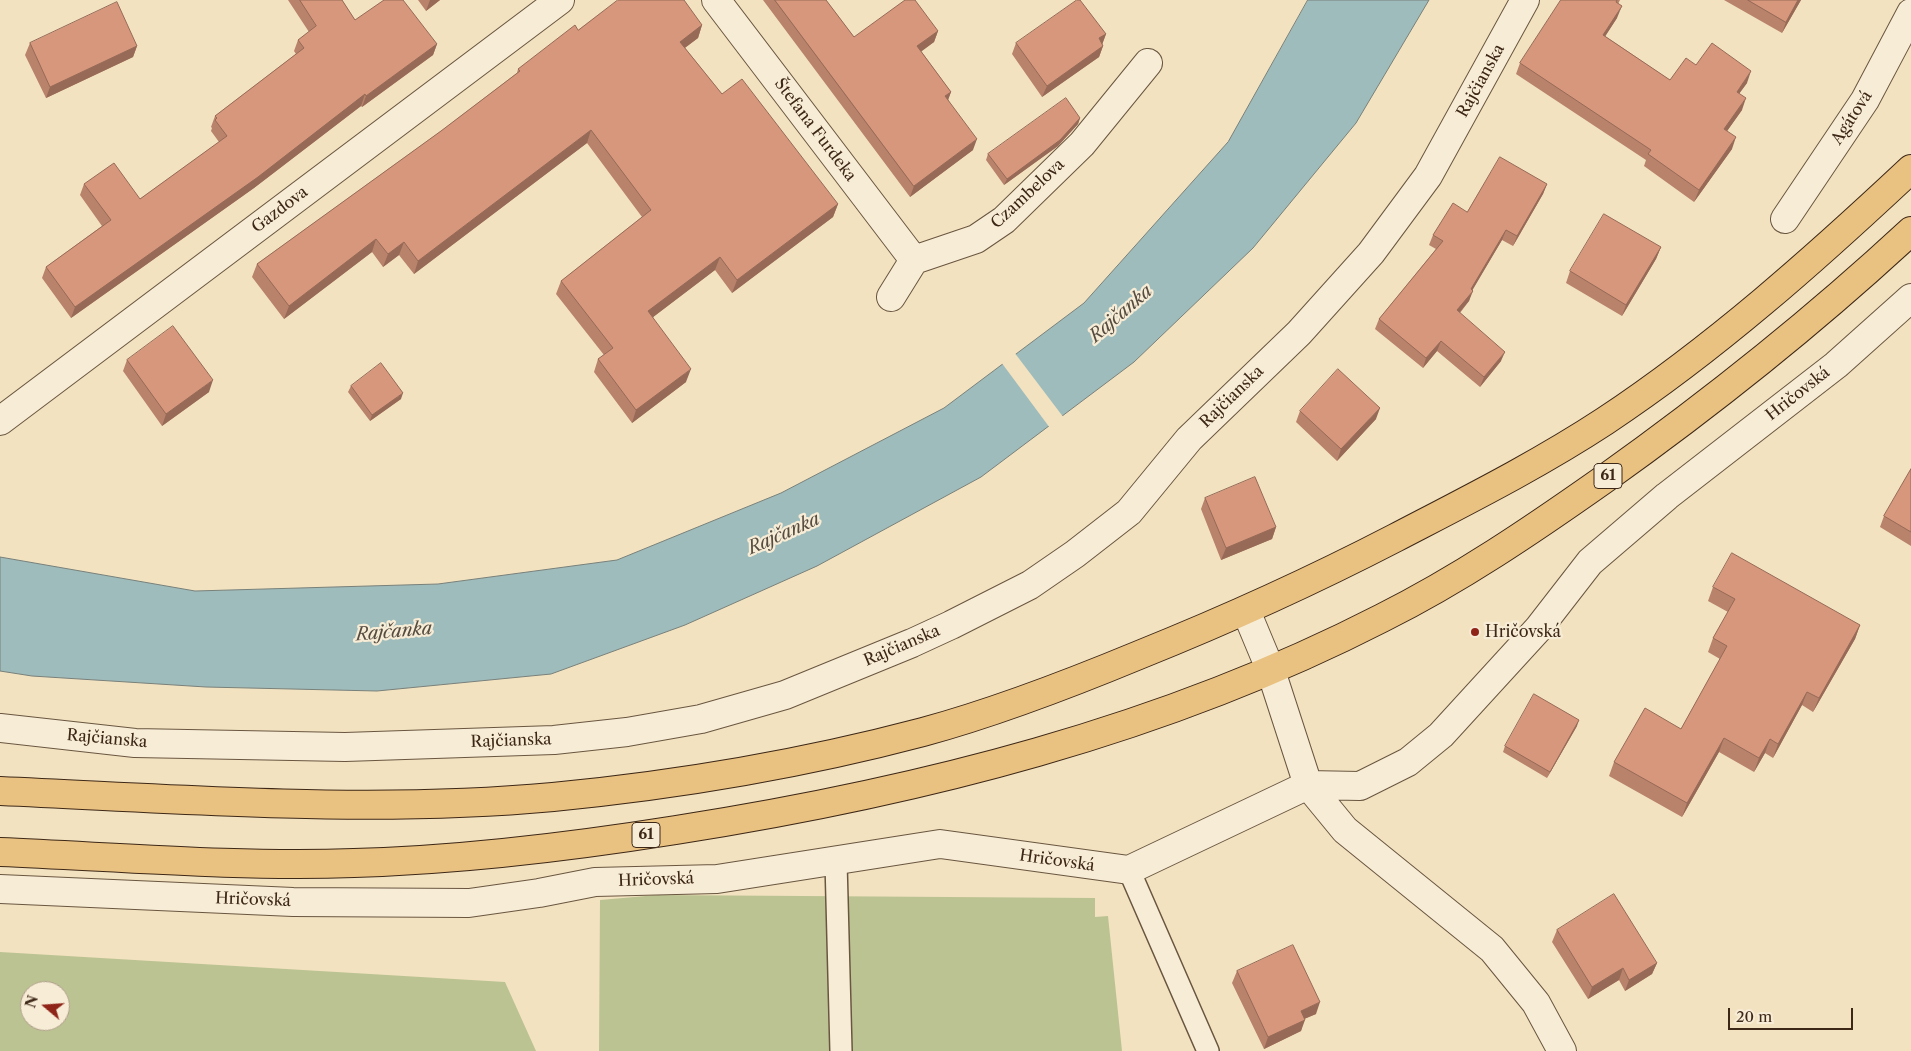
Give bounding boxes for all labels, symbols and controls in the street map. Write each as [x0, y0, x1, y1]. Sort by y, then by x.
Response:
street label: Rajčianska [1453, 41, 1509, 121]
street label: Štefana Furdeka [770, 75, 860, 185]
street label: Agátová [1828, 87, 1876, 149]
street label: Czambelova [987, 155, 1069, 233]
street label: Gazdova [248, 183, 312, 237]
water label: Rajčanka [1085, 281, 1157, 347]
street label: Rajčianska [1196, 362, 1268, 432]
street label: Hričovská [1762, 363, 1834, 425]
road number: 61 [1594, 464, 1622, 488]
water label: Rajčanka [745, 509, 823, 559]
water label: Rajčanka [355, 618, 433, 646]
street label: Rajčianska [861, 621, 943, 671]
place label: Hričovská [1485, 622, 1561, 642]
marker: Hričovská [1469, 626, 1481, 638]
street label: Rajčianska [66, 726, 148, 752]
street label: Rajčianska [470, 730, 552, 752]
road number: 61 [632, 822, 660, 848]
street label: Hričovská [1018, 846, 1096, 876]
street label: Hričovská [618, 869, 694, 891]
street label: Hričovská [215, 889, 291, 911]
north arrow [20, 981, 70, 1031]
text: N [21, 993, 42, 1010]
scale bar [1731, 998, 1856, 1030]
text: 20 m [1736, 1007, 1772, 1026]

